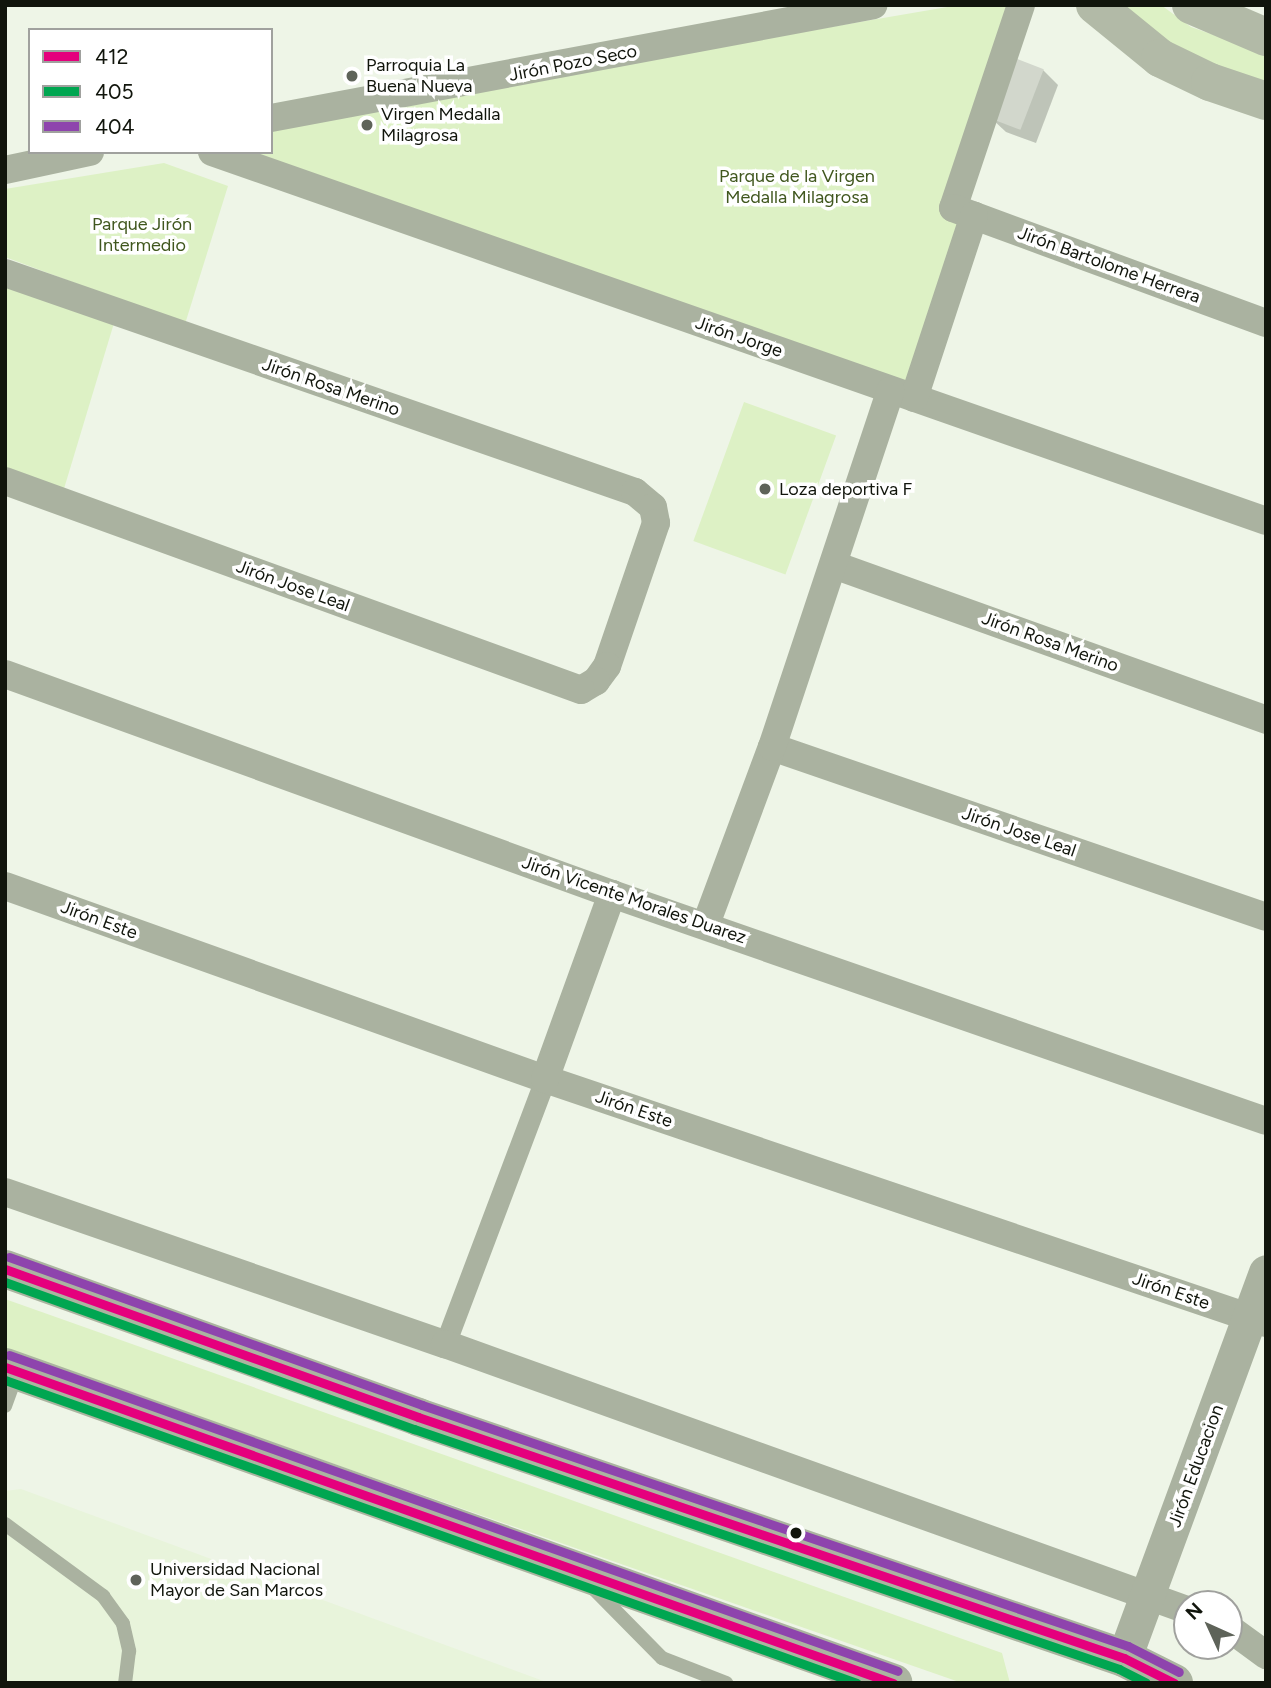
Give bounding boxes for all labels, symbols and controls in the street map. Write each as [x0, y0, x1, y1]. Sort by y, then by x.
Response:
legend [28, 28, 273, 154]
street label: Jirón Pozo Seco [507, 40, 639, 86]
text: 412 [95, 44, 128, 69]
place label: Parroquia La Buena Nueva [366, 55, 472, 98]
marker: Parroquia La Buena Nueva [344, 68, 360, 84]
text: 405 [95, 79, 134, 104]
place label: Virgen Medalla Milagrosa [381, 104, 501, 146]
text: 404 [95, 114, 135, 139]
marker: Virgen Medalla Milagrosa [359, 117, 375, 133]
park label: Parque de la Virgen Medalla Milagrosa [719, 166, 875, 208]
park label: Parque Jirón Intermedio [92, 214, 192, 256]
street label: Jirón Bartolome Herrera [1015, 222, 1203, 308]
street label: Jirón Jorge [693, 312, 785, 362]
street label: Jirón Rosa Merino [259, 353, 403, 421]
place label: Loza deportiva F [779, 478, 912, 500]
marker: Loza deportiva F [757, 481, 773, 497]
street label: Jirón Jose Leal [233, 555, 353, 617]
street label: Jirón Rosa Merino [979, 607, 1121, 677]
street label: Jirón Jose Leal [959, 802, 1079, 862]
street label: Jirón Vicente Morales Duarez [519, 851, 749, 949]
street label: Jirón Este [58, 896, 140, 944]
street label: Jirón Este [593, 1086, 675, 1132]
street label: Jirón Este [1130, 1268, 1212, 1314]
street label: Jirón Educacion [1164, 1402, 1228, 1530]
unlabelled marker [789, 1526, 803, 1540]
place label: Universidad Nacional Mayor de San Marcos [150, 1559, 323, 1602]
marker: Universidad Nacional Mayor de San Marcos [128, 1572, 144, 1588]
north arrow [1173, 1590, 1243, 1660]
text: N [1181, 1598, 1208, 1625]

